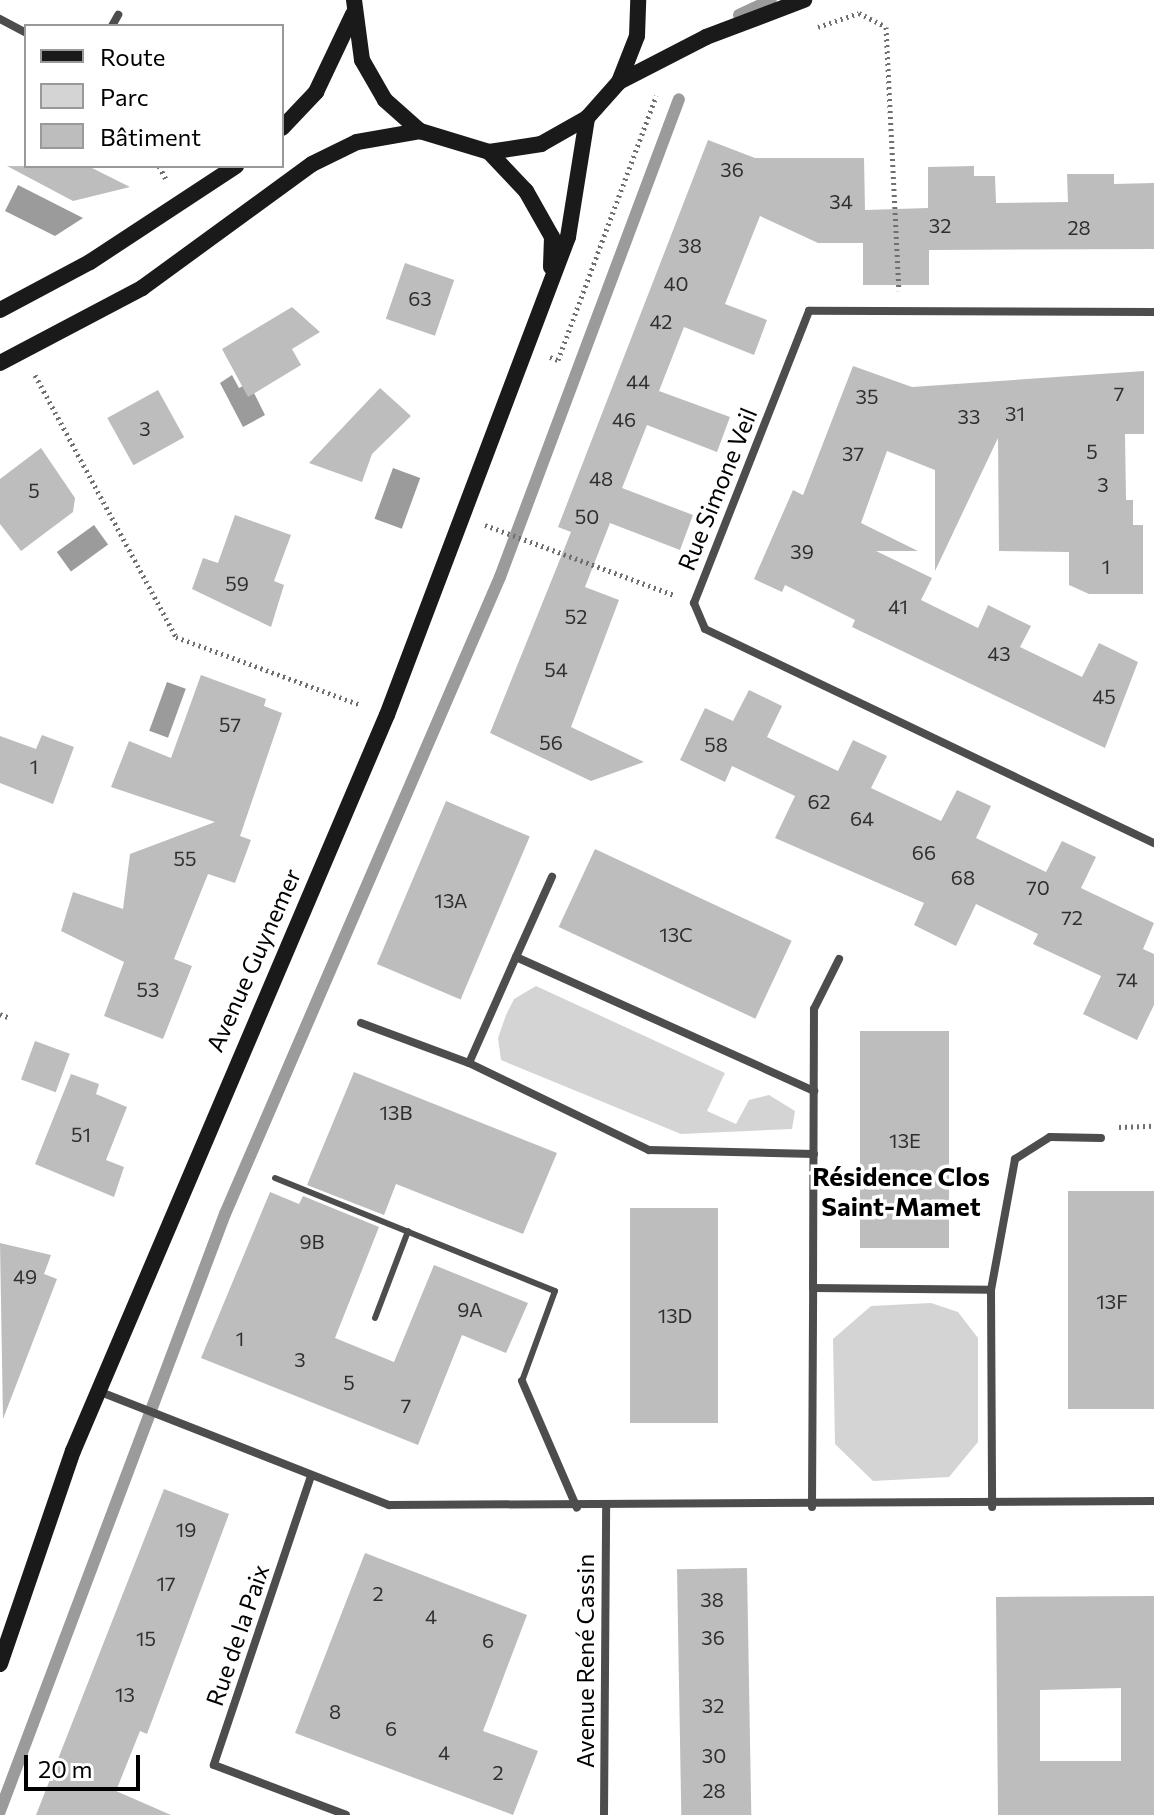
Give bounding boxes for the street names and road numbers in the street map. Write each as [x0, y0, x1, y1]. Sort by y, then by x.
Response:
street label: Rue Simone Veil [671, 403, 763, 575]
street label: Avenue Guynemer [200, 864, 306, 1056]
street label: Avenue René Cassin [571, 1554, 599, 1768]
street label: Rue de la Paix [199, 1561, 275, 1709]

